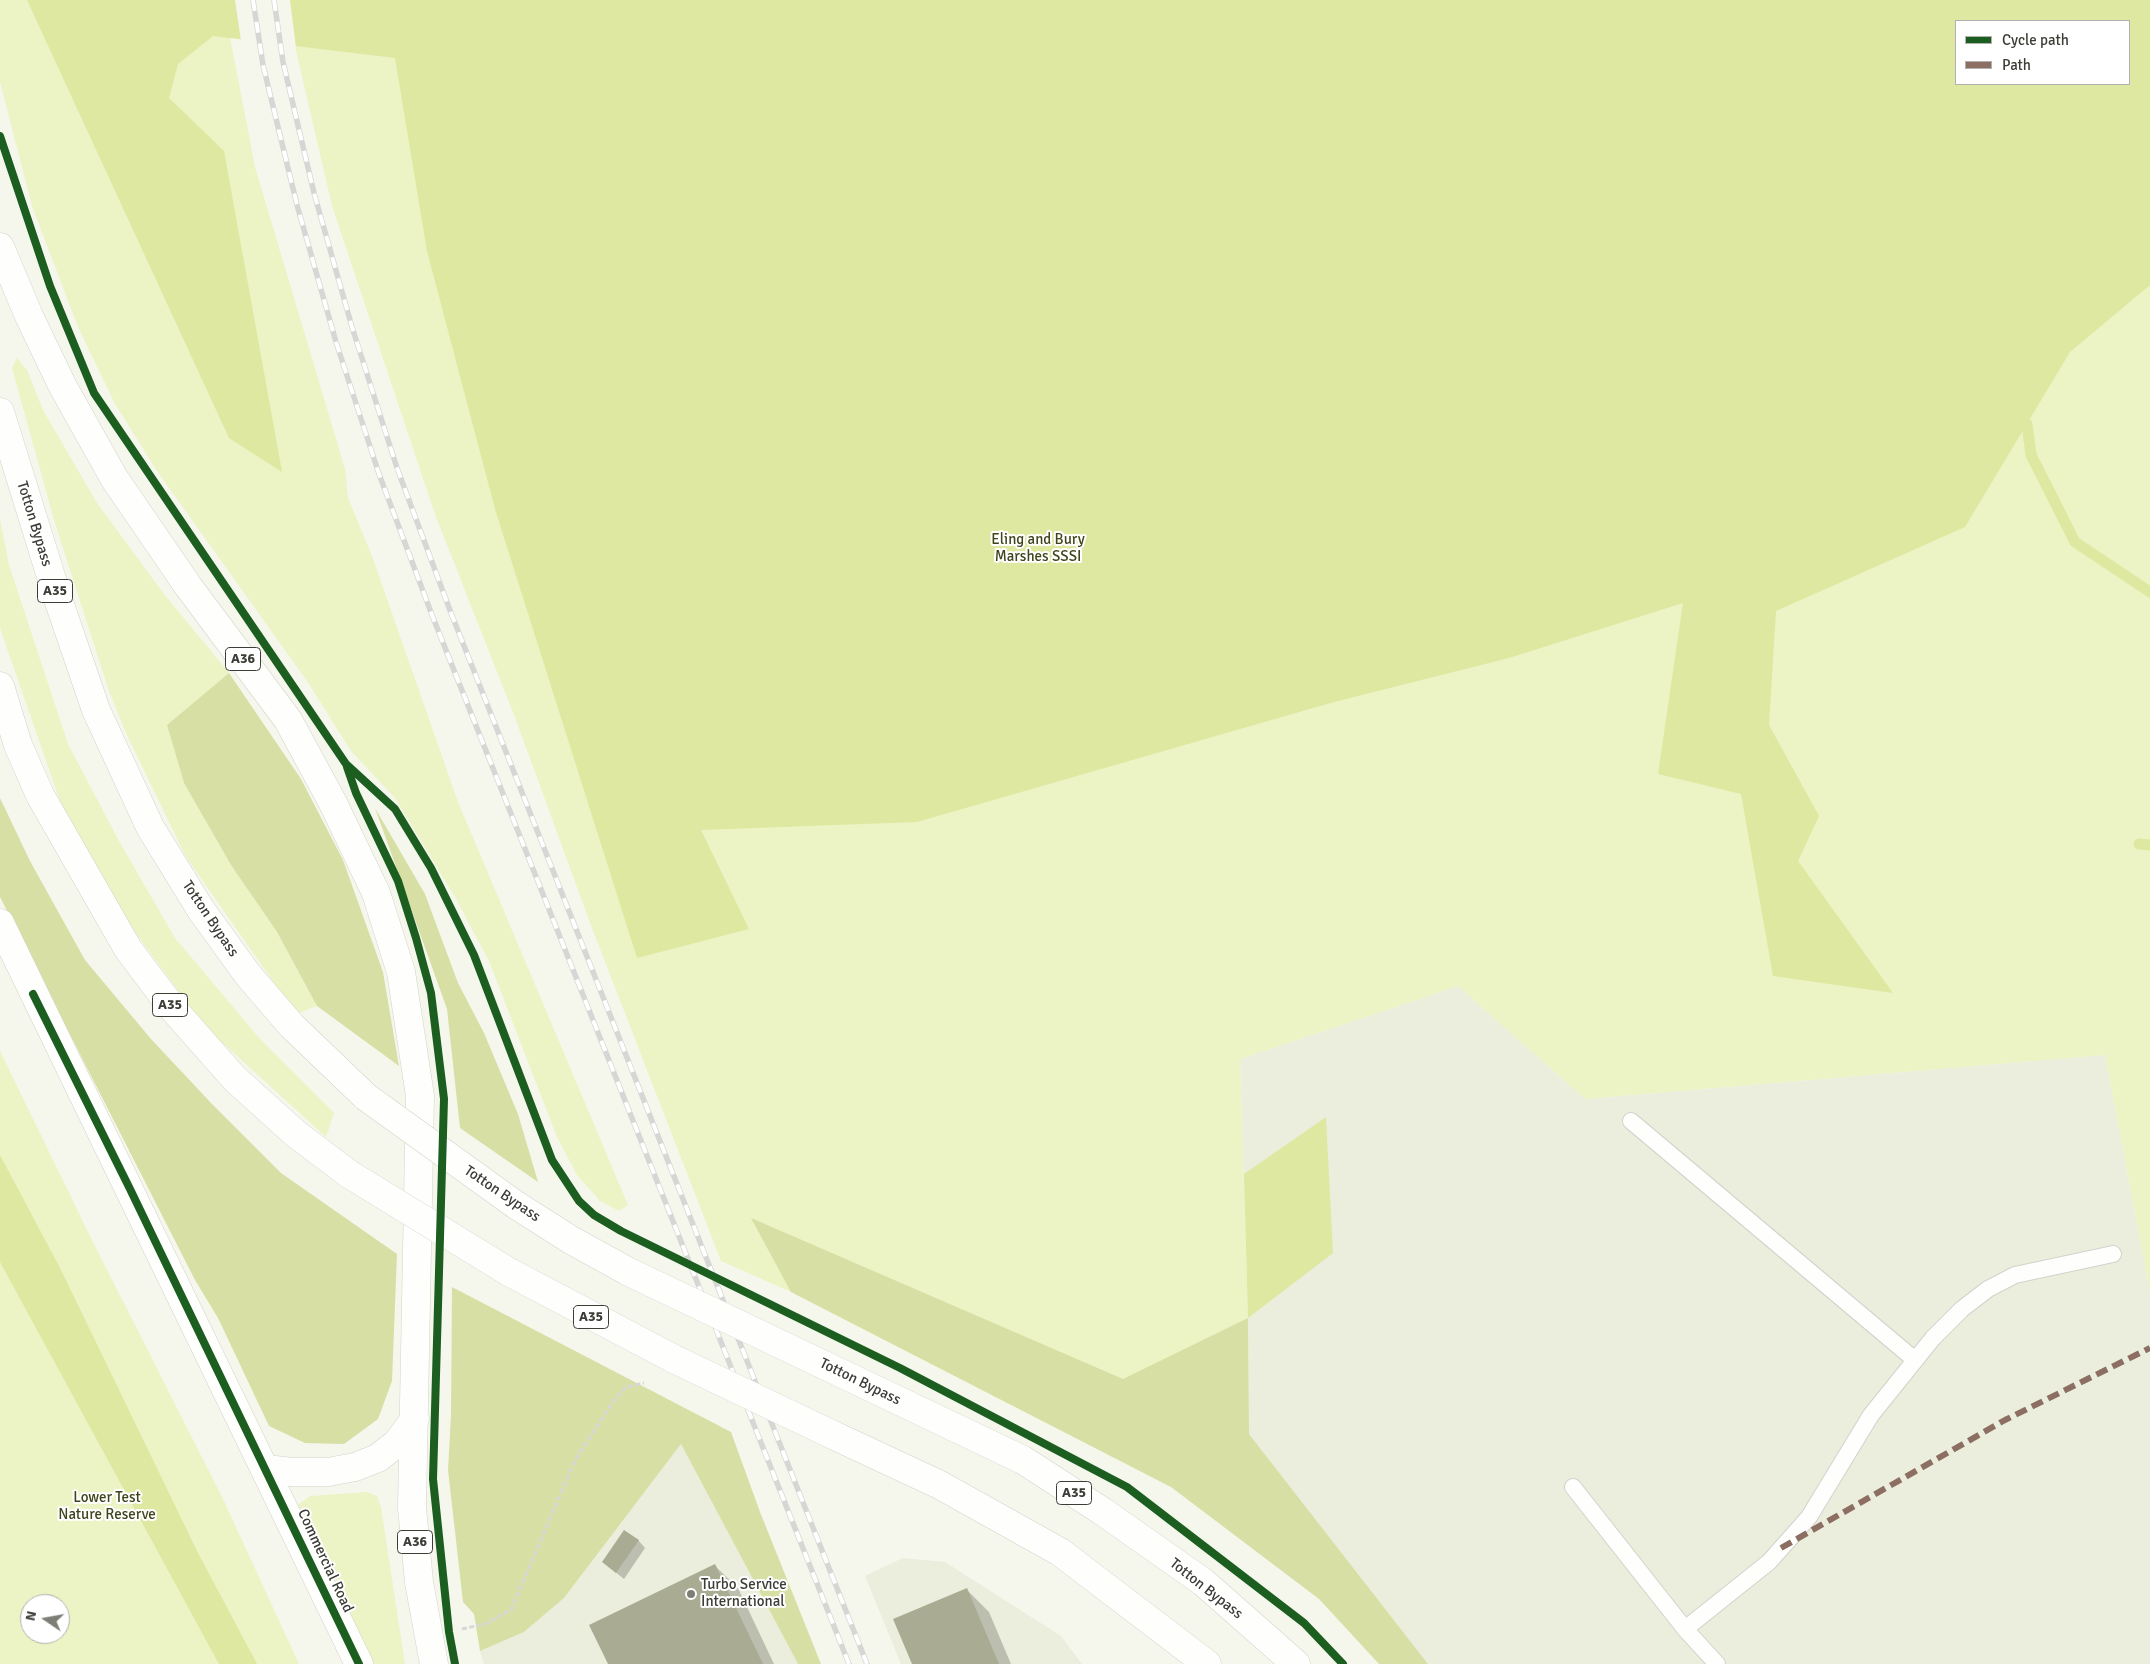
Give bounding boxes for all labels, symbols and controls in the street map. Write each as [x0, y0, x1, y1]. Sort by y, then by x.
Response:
legend [1955, 20, 2130, 85]
text: Cycle path [2002, 31, 2069, 49]
text: Path [2002, 56, 2031, 74]
street label: Totton Bypass [13, 479, 55, 569]
park label: Eling and Bury Marshes SSSI [991, 531, 1085, 566]
road number: A35 [38, 580, 72, 602]
road number: A36 [226, 648, 260, 671]
street label: Totton Bypass [178, 877, 242, 961]
road number: A35 [152, 994, 188, 1016]
street label: Totton Bypass [460, 1162, 544, 1226]
road number: A35 [574, 1305, 608, 1328]
street label: Totton Bypass [817, 1355, 903, 1409]
road number: A35 [1056, 1482, 1092, 1505]
park label: Lower Test Nature Reserve [58, 1489, 156, 1524]
street label: Commercial Road [293, 1506, 357, 1616]
road number: A36 [398, 1530, 432, 1554]
street label: Totton Bypass [1166, 1555, 1246, 1623]
place label: Turbo Service International [701, 1576, 787, 1611]
marker: Turbo Service International [685, 1588, 697, 1600]
north arrow [20, 1594, 70, 1644]
text: N [21, 1609, 40, 1623]

